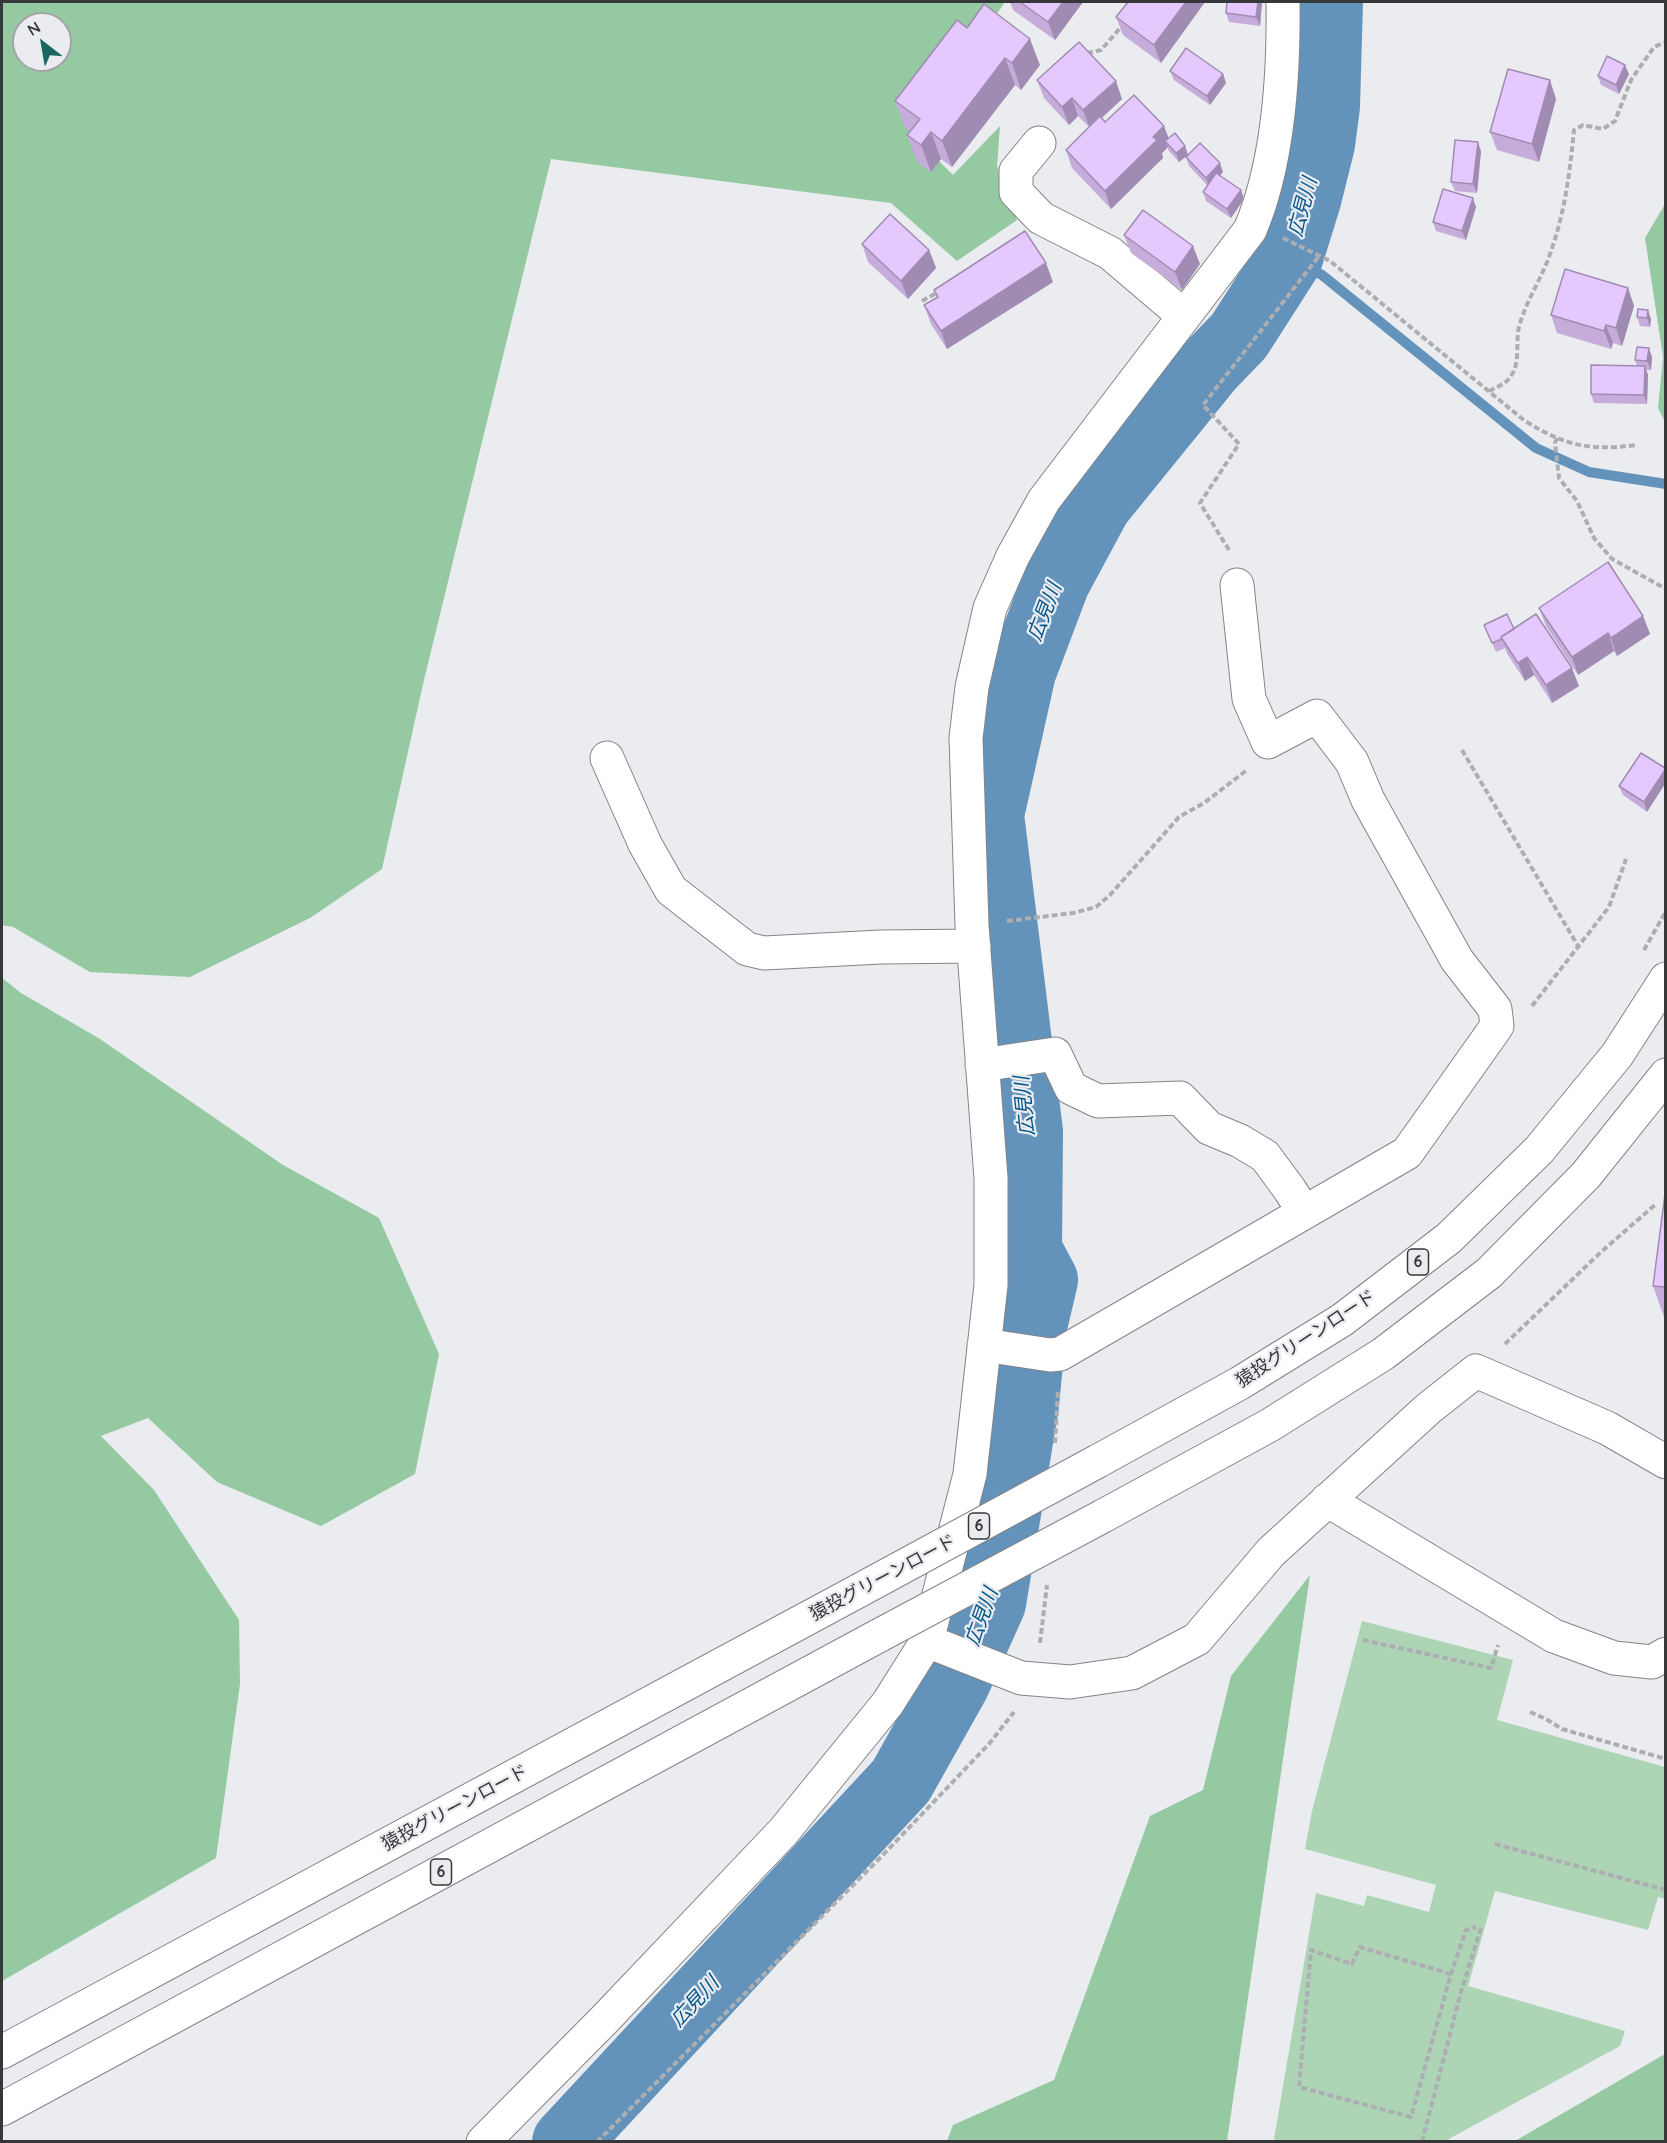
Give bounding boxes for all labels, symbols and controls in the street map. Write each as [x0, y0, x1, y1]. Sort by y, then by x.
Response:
north arrow [12, 12, 72, 72]
text: N [24, 17, 44, 40]
water label: 広見川 [1284, 175, 1322, 239]
water label: 広見川 [1023, 580, 1067, 644]
water label: 広見川 [1010, 1075, 1040, 1137]
road number: 6 [1408, 1249, 1428, 1275]
street label: 猿投グリーンロード [1232, 1286, 1380, 1392]
road number: 6 [968, 1513, 990, 1539]
street label: 猿投グリーンロード [806, 1530, 960, 1626]
water label: 広見川 [960, 1585, 1004, 1649]
street label: 猿投グリーンロード [378, 1760, 532, 1856]
road number: 6 [430, 1859, 452, 1885]
water label: 広見川 [666, 1972, 724, 2032]

